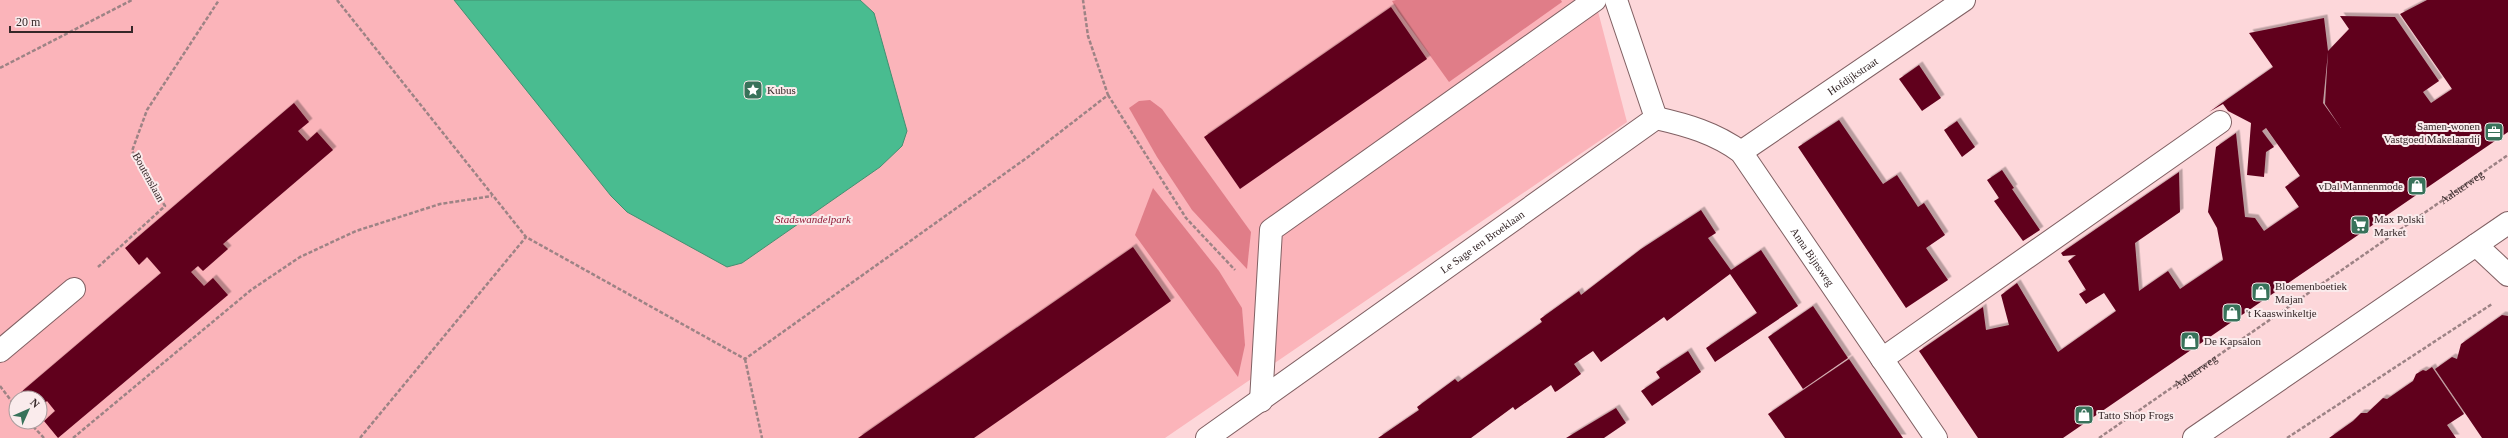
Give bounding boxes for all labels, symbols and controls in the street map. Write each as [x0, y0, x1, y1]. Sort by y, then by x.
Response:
scale bar [10, 8, 132, 34]
text: 20 m [16, 15, 41, 29]
street label: Hofdijkstraat [1825, 55, 1880, 97]
place icon: Kubus [742, 79, 764, 101]
place label: Kubus [767, 84, 796, 96]
place label: Samen-wonen Vastgoed Makelaardij [2384, 120, 2480, 145]
office icon: Samen-wonen Vastgoed Makelaardij [2483, 121, 2505, 143]
street label: Boutenslaan [131, 150, 168, 204]
street label: Aalsterweg [2438, 168, 2486, 206]
shop icon: vDal Mannenmode [2406, 175, 2428, 197]
place label: vDal Mannenmode [2318, 180, 2403, 192]
street label: Le Sage ten Broeklaan [1438, 208, 1527, 276]
park label: Stadswandelpark [775, 213, 852, 225]
place label: Max Polski Market [2374, 213, 2424, 238]
supermarket icon: Max Polski Market [2349, 214, 2371, 236]
street label: Anna Bijnsweg [1788, 225, 1837, 289]
place label: Bloemenboetiek Majan [2275, 280, 2348, 305]
shop icon: Bloemenboetiek Majan [2250, 281, 2272, 303]
shop icon: 't Kaaswinkeltje [2221, 302, 2243, 324]
place label: 't Kaaswinkeltje [2246, 307, 2317, 319]
shop icon: De Kapsalon [2179, 330, 2201, 352]
place label: De Kapsalon [2204, 335, 2262, 347]
street label: Aalsterweg [2171, 352, 2220, 391]
north arrow [8, 390, 48, 430]
text: N [28, 396, 42, 410]
shop icon: Tatto Shop Frogs [2073, 404, 2095, 426]
place label: Tatto Shop Frogs [2098, 409, 2174, 421]

